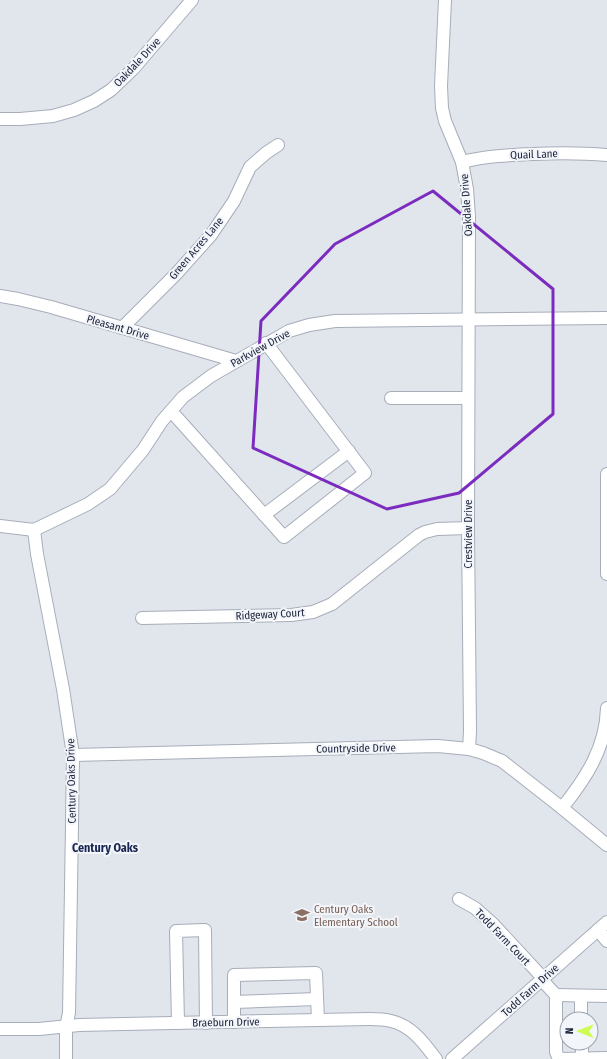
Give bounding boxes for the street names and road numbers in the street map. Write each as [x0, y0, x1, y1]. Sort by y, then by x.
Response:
street label: Oakdale Drive [111, 35, 163, 90]
street label: Quail Lane [510, 147, 558, 162]
street label: Oakdale Drive [458, 173, 475, 237]
street label: Green Acres Lane [167, 215, 226, 282]
street label: Pleasant Drive [85, 312, 151, 343]
street label: Parkview Drive [228, 327, 292, 370]
street label: Crestview Drive [462, 500, 475, 568]
street label: Ridgeway Court [235, 606, 305, 623]
street label: Century Oaks Drive [64, 738, 79, 824]
street label: Countryside Drive [316, 741, 396, 756]
street label: Todd Farm Court [472, 906, 533, 969]
street label: Todd Farm Drive [499, 961, 562, 1019]
street label: Braeburn Drive [192, 1015, 260, 1030]

